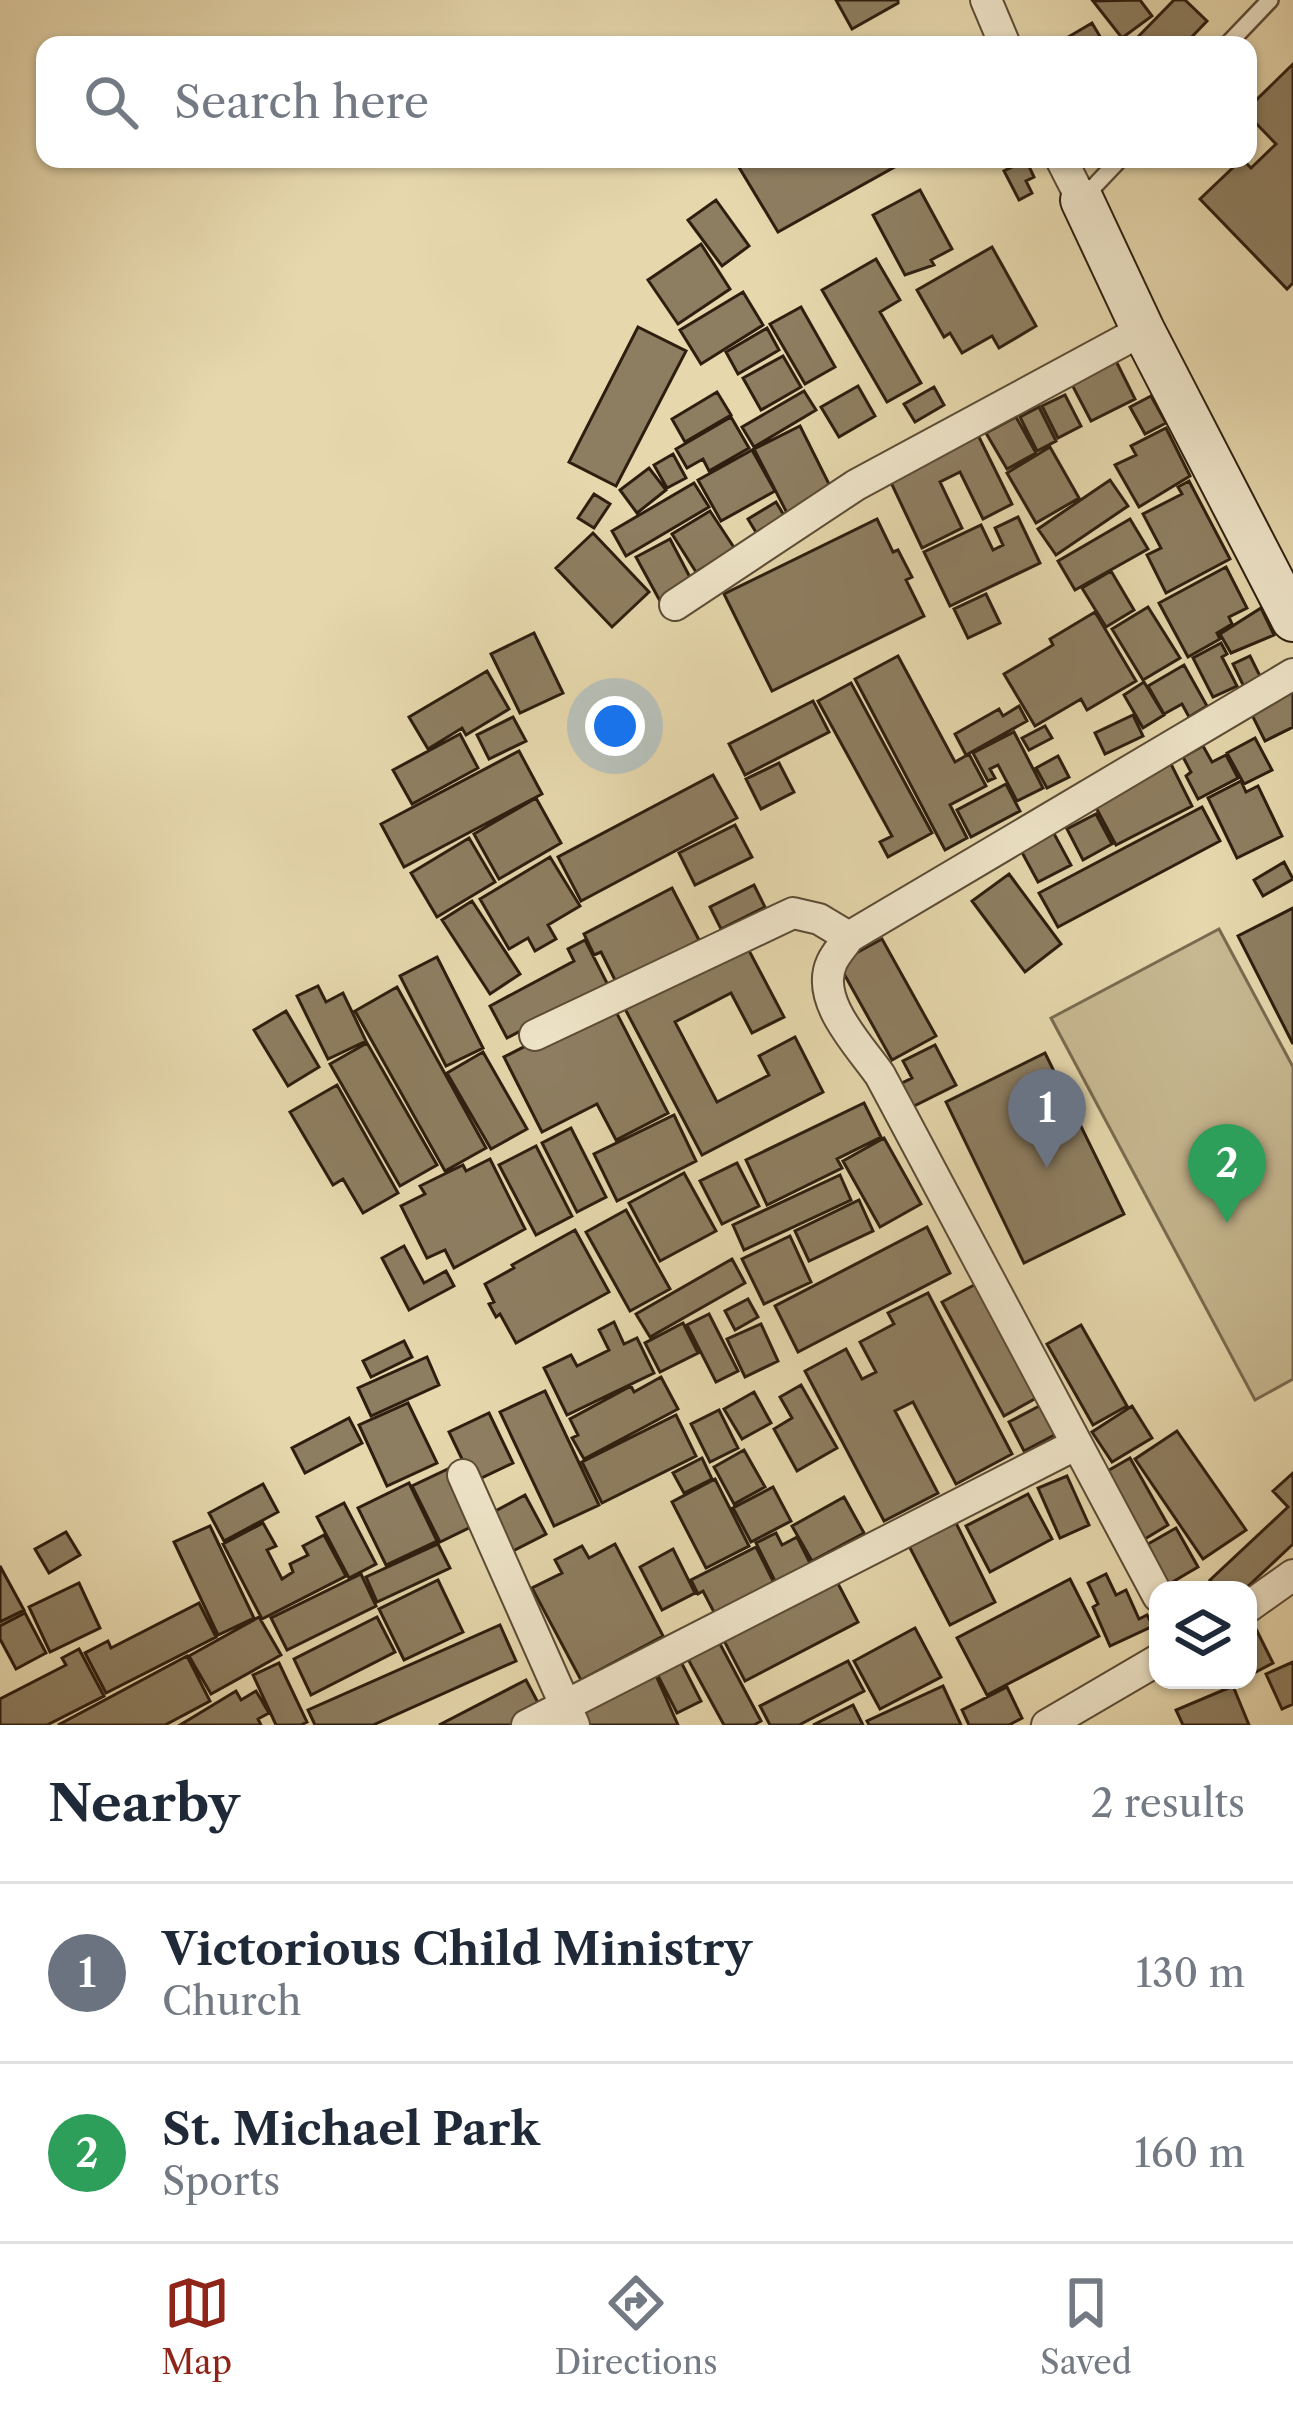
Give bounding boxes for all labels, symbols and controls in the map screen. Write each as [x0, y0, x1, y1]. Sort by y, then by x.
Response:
search box [36, 36, 1257, 168]
icon: search [78, 69, 144, 135]
text: Search here [174, 74, 429, 130]
your location [585, 696, 645, 756]
pin: 1 [1008, 1069, 1086, 1168]
pin: 2 [1188, 1124, 1266, 1223]
map controls [1149, 1581, 1257, 1689]
button: layers [1149, 1581, 1257, 1689]
text: Nearby [48, 1772, 240, 1834]
text: 2 results [1091, 1779, 1245, 1827]
text: Victorious Child Ministry [162, 1921, 752, 1977]
text: 1 [78, 1949, 96, 1997]
text: 130 m [1136, 1949, 1245, 1997]
text: Church [162, 1977, 301, 2025]
text: St. Michael Park [162, 2101, 540, 2157]
text: 2 [75, 2129, 99, 2177]
text: 160 m [1134, 2129, 1245, 2177]
text: Sports [162, 2157, 280, 2205]
tab: Map [161, 2270, 232, 2383]
tab: Directions [555, 2270, 718, 2383]
tab: Saved [1040, 2270, 1132, 2383]

